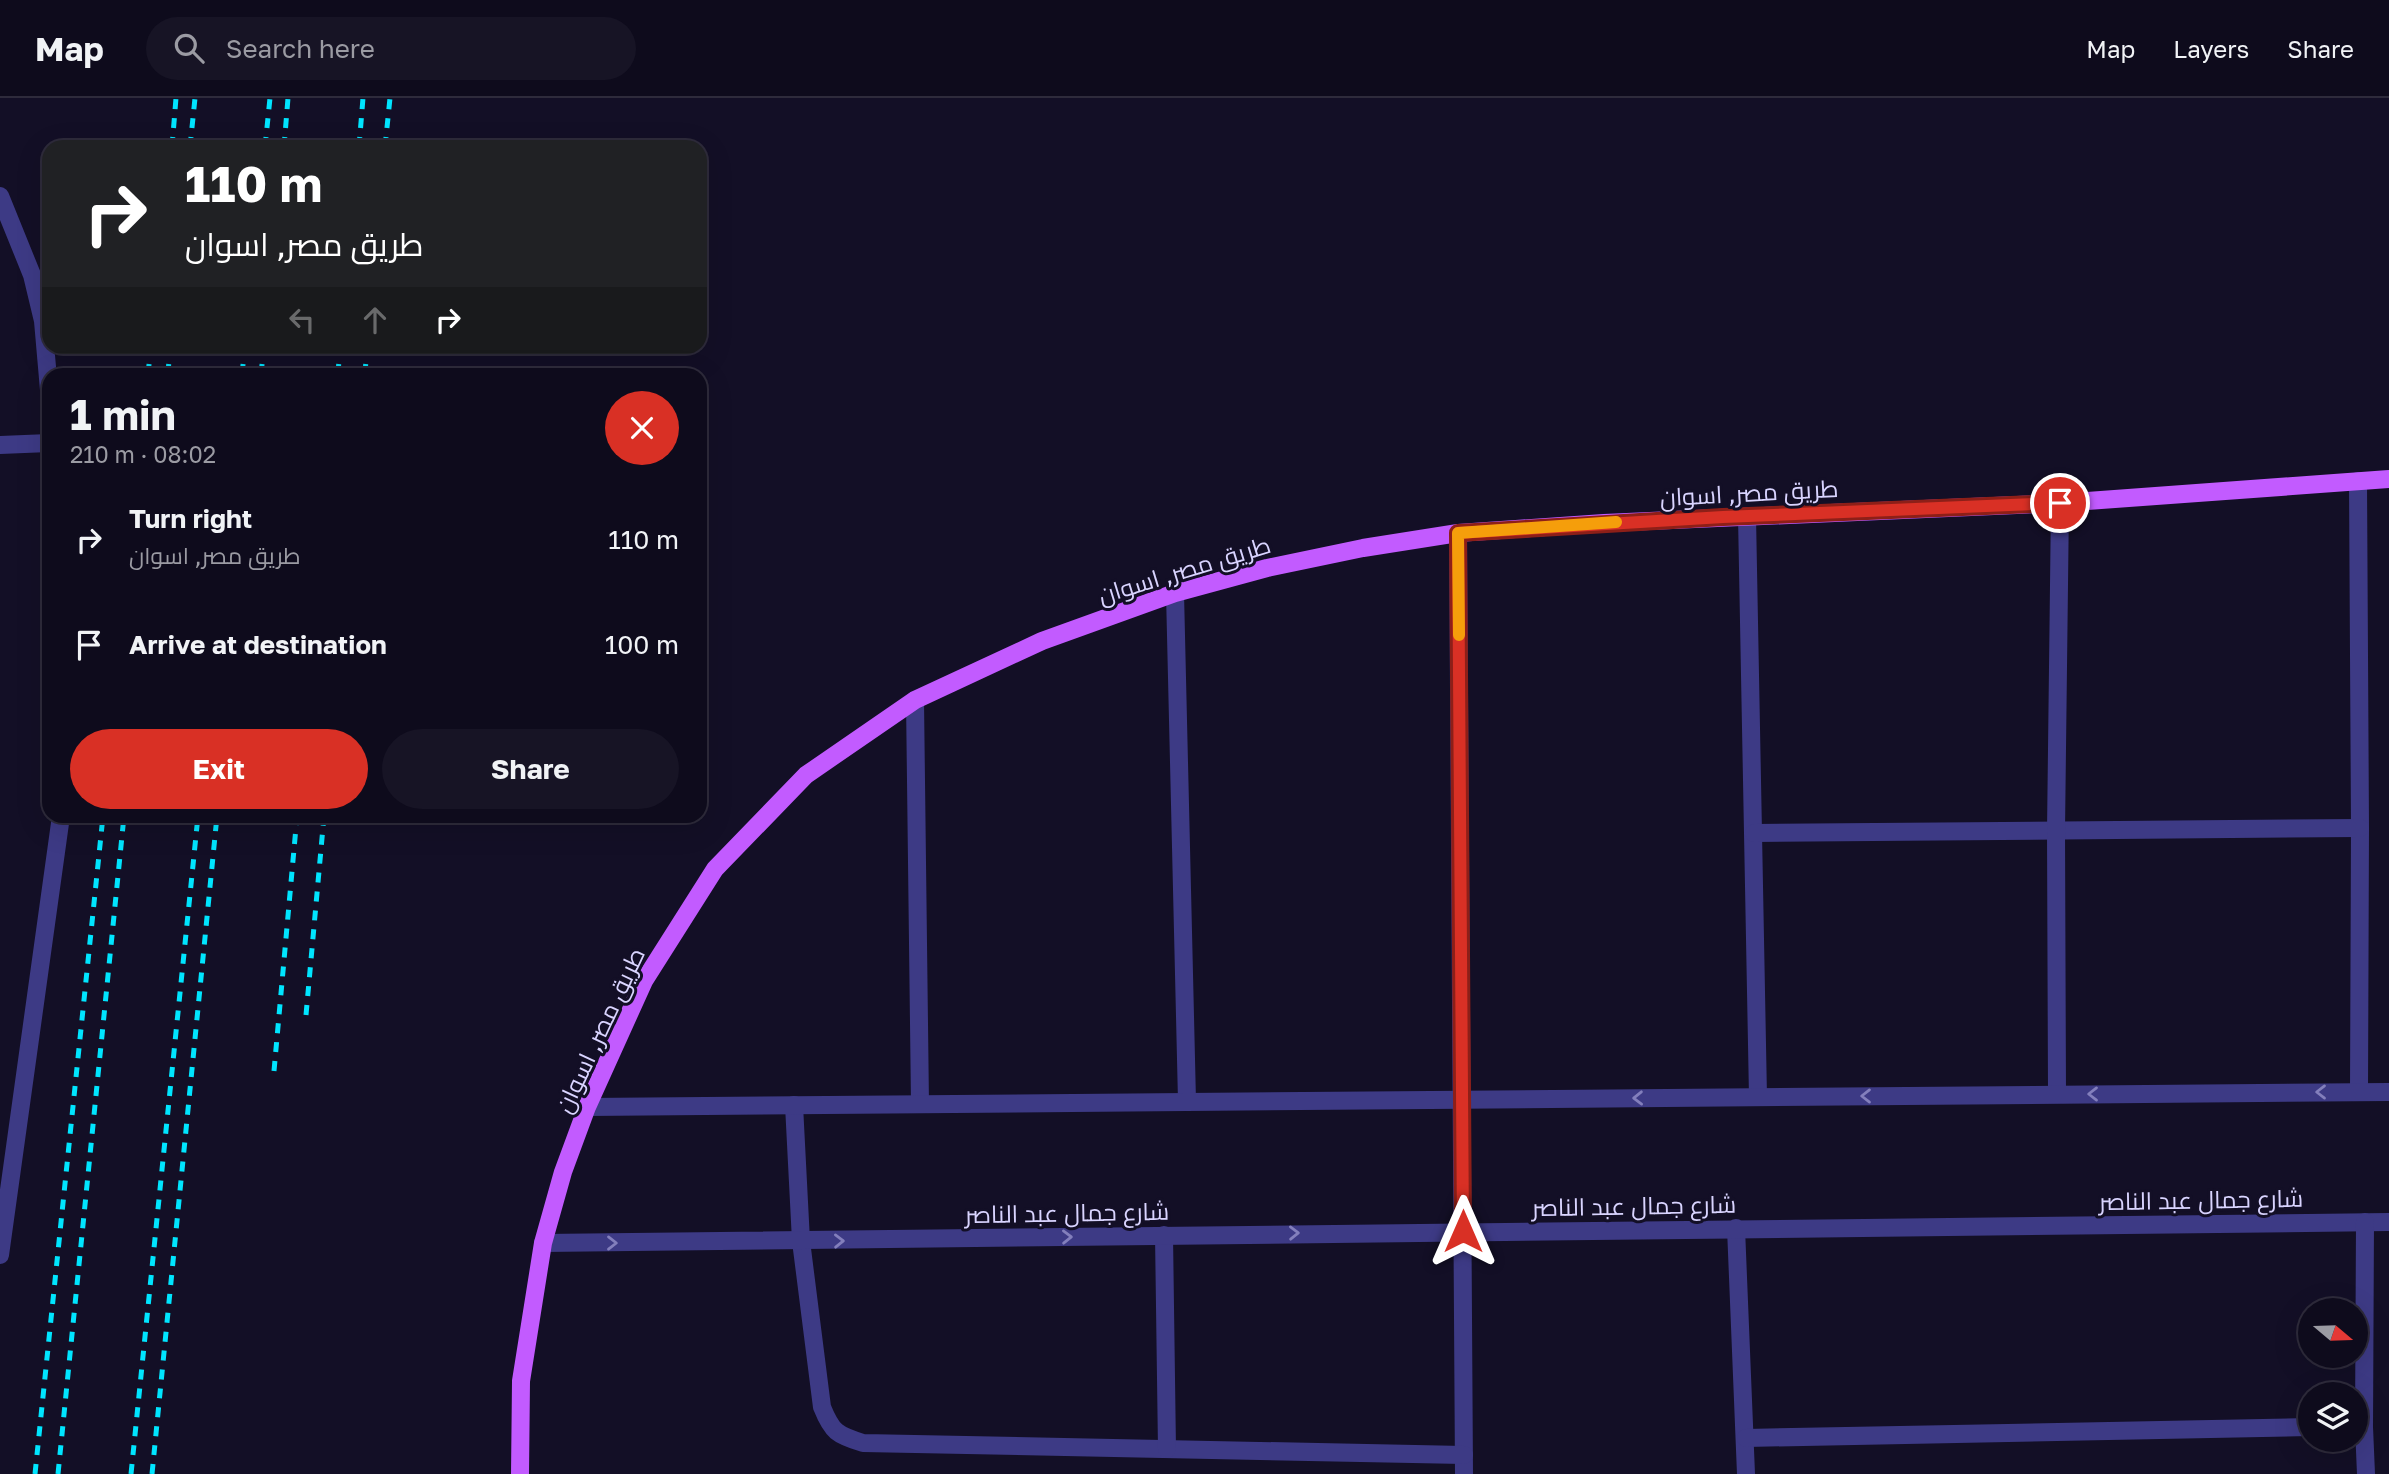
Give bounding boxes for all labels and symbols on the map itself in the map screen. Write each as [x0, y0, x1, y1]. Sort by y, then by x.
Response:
street label: طريق مصر, اسوان [1659, 473, 1839, 513]
pin [2030, 473, 2090, 533]
street label: طريق مصر, اسوان [1094, 529, 1274, 611]
street label: طريق مصر, اسوان [548, 943, 652, 1118]
one-way arrow [2315, 1084, 2326, 1100]
one-way arrow [2088, 1086, 2098, 1102]
one-way arrow [1860, 1088, 1871, 1104]
one-way arrow [1633, 1090, 1643, 1106]
street label: شارع جمال عبد الناصر [2097, 1183, 2304, 1218]
street label: شارع جمال عبد الناصر [1530, 1189, 1737, 1224]
position arrow [1426, 1194, 1500, 1268]
street label: شارع جمال عبد الناصر [963, 1196, 1170, 1231]
one-way arrow [1289, 1225, 1300, 1241]
one-way arrow [1061, 1229, 1072, 1244]
one-way arrow [834, 1233, 845, 1248]
one-way arrow [606, 1235, 617, 1250]
north arrow [2298, 1298, 2368, 1368]

